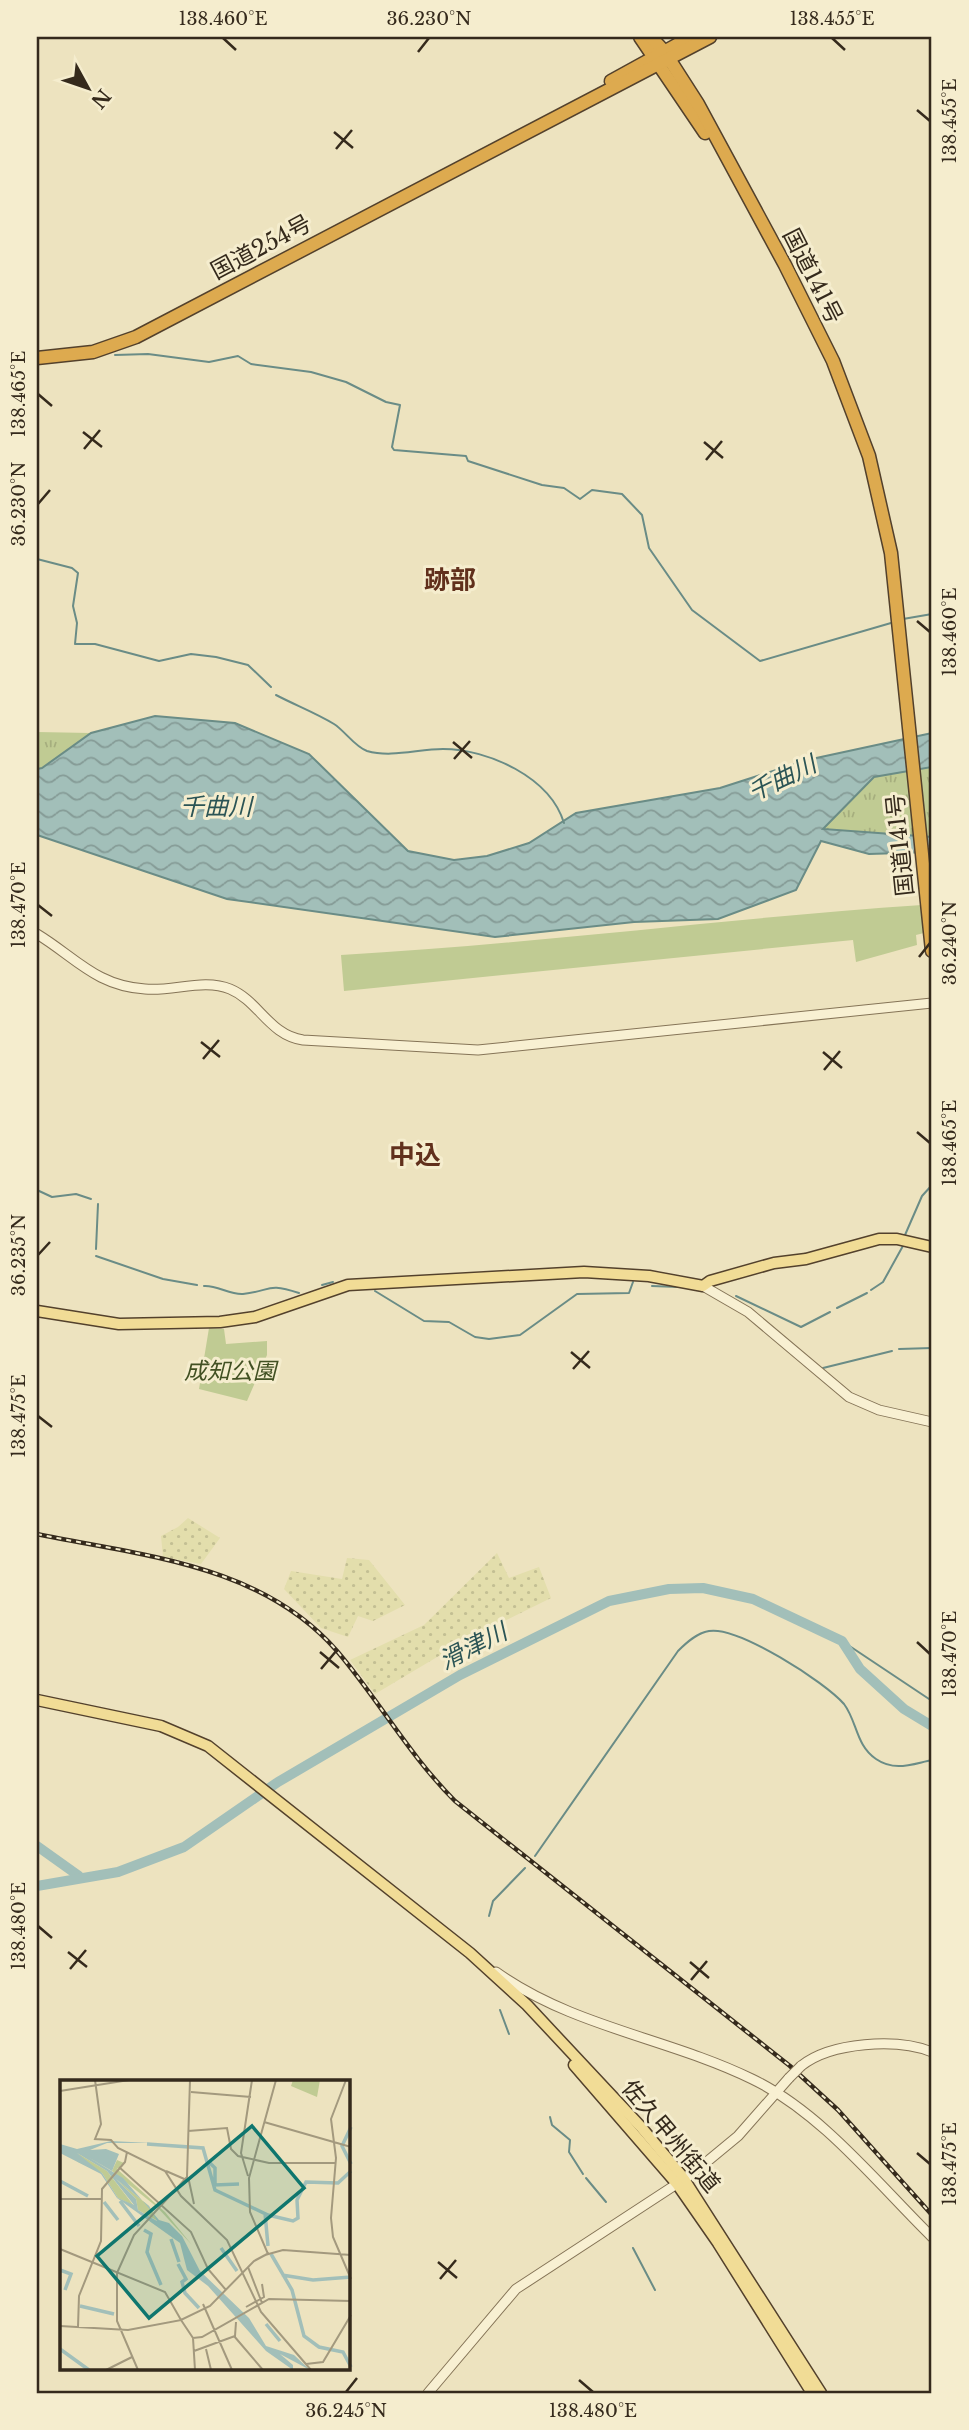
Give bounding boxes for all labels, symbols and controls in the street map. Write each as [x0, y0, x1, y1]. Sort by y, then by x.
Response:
text: 138.460°E [178, 8, 268, 30]
text: 36.230°N [387, 8, 471, 30]
text: 138.455°E [789, 8, 875, 30]
north arrow [52, 52, 122, 122]
text: 138.455°E [939, 78, 961, 164]
text: N [86, 84, 115, 113]
street label: 国道254号 [206, 209, 316, 285]
street label: 国道141号 [777, 224, 849, 328]
text: 138.465°E [8, 351, 30, 437]
text: 36.230°N [8, 462, 30, 546]
district label: 跡部 [424, 564, 476, 596]
text: 138.460°E [939, 587, 961, 677]
water label: 千曲川 [743, 748, 823, 807]
water label: 千曲川 [180, 792, 255, 821]
street label: 国道141号 [881, 792, 919, 898]
text: 138.470°E [8, 862, 30, 948]
text: 36.240°N [939, 901, 961, 985]
text: 138.465°E [939, 1100, 961, 1186]
district label: 中込 [389, 1139, 441, 1171]
text: 36.235°N [8, 1214, 30, 1296]
park label: 成知公園 [184, 1357, 279, 1385]
text: 138.475°E [8, 1374, 30, 1458]
text: 138.470°E [939, 1611, 961, 1697]
water label: 滑津川 [434, 1615, 514, 1675]
text: 138.480°E [8, 1882, 30, 1970]
street label: 佐久甲州街道 [616, 2074, 726, 2198]
inset map [60, 2080, 350, 2370]
text: 138.475°E [939, 2122, 961, 2206]
text: 36.245°N [305, 2400, 387, 2422]
text: 138.480°E [549, 2400, 637, 2422]

